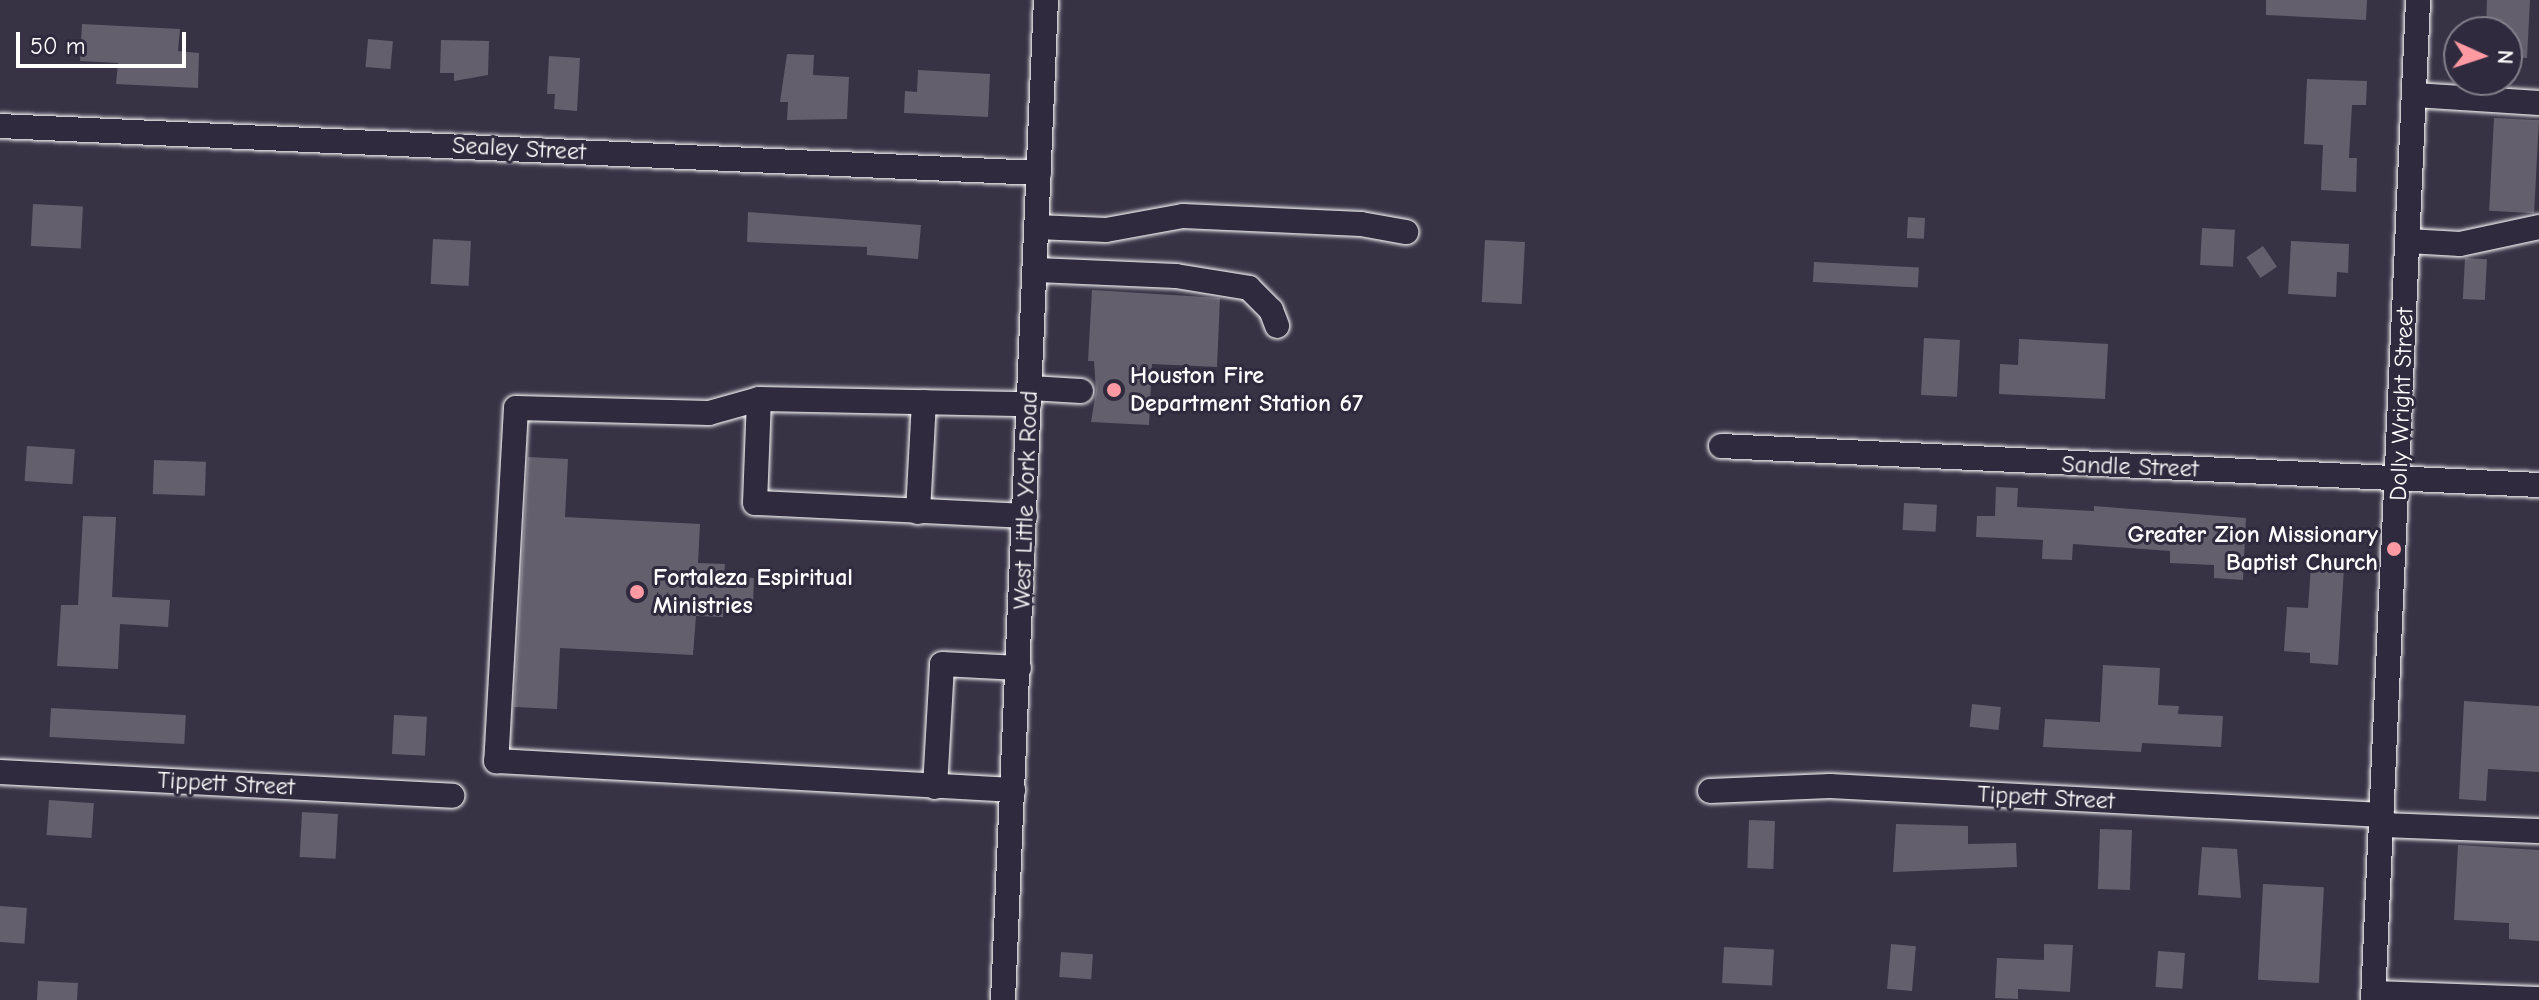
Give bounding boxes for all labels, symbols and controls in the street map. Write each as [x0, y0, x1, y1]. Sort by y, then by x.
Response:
scale bar [20, 16, 190, 66]
north arrow [2443, 16, 2523, 96]
text: 50 m [30, 32, 86, 60]
text: N [2492, 49, 2518, 65]
street label: Sealey Street [451, 131, 587, 167]
street label: Dolly Wright Street [2384, 307, 2420, 501]
place label: Houston Fire Department Station 67 [1130, 362, 1363, 418]
marker: Houston Fire Department Station 67 [1105, 381, 1123, 399]
street label: West Little York Road [1008, 390, 1044, 610]
street label: Sandle Street [2061, 450, 2199, 484]
place label: Greater Zion Missionary Baptist Church [2128, 521, 2378, 577]
marker: Greater Zion Missionary Baptist Church [2385, 540, 2403, 558]
place label: Fortaleza Espiritual Ministries [653, 564, 853, 620]
marker: Fortaleza Espiritual Ministries [628, 583, 646, 601]
street label: Tippett Street [157, 766, 295, 802]
street label: Tippett Street [1977, 780, 2115, 816]

